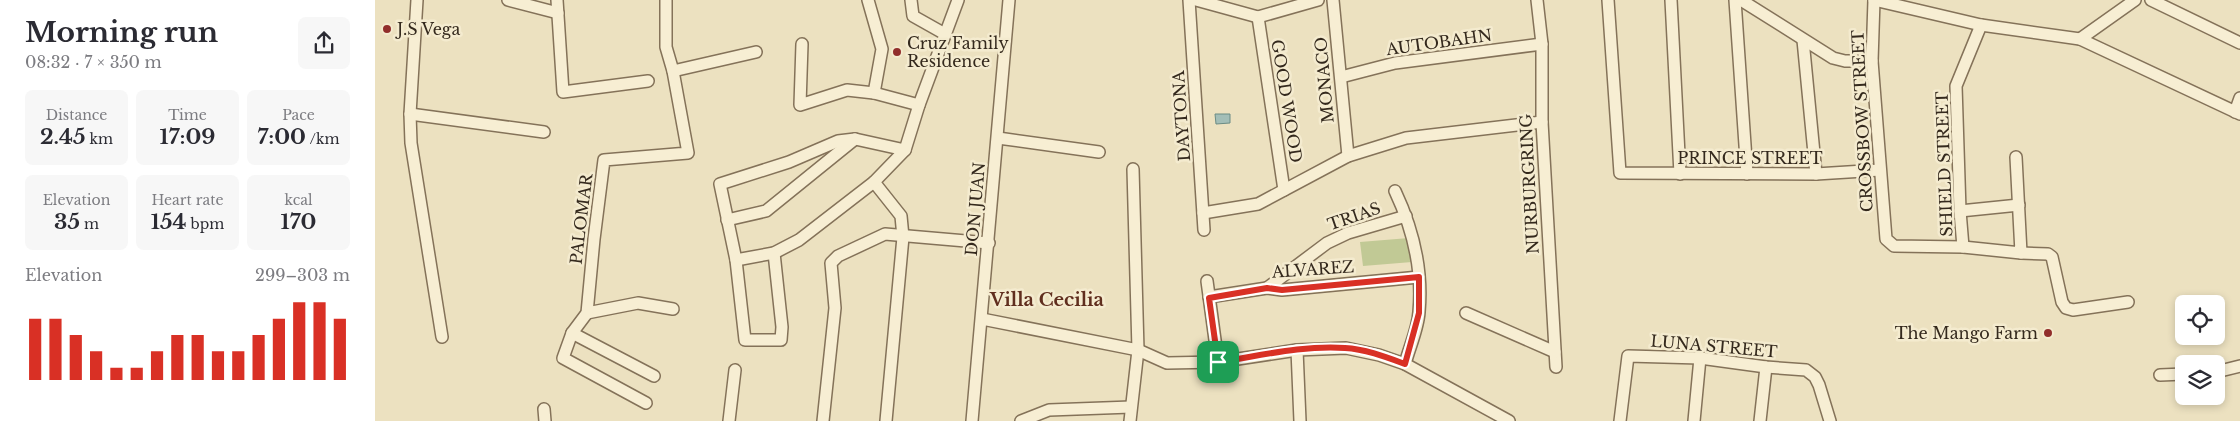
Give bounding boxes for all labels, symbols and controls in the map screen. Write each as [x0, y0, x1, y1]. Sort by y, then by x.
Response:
text: Morning run [25, 15, 218, 50]
button: share [298, 17, 350, 69]
place label: J.S Vega [395, 19, 460, 39]
marker: J.S Vega [381, 23, 393, 35]
street label: AUTOBAHN [1384, 25, 1493, 59]
street label: CROSSBOW STREET [1847, 29, 1877, 213]
place label: Cruz Family Residence [907, 33, 1009, 71]
street label: MONACO [1310, 36, 1338, 124]
street label: GOOD WOOD [1267, 38, 1307, 164]
marker: Cruz Family Residence [891, 46, 903, 58]
text: 08:32 · 7 × 350 m [25, 52, 162, 72]
street label: DAYTONA [1168, 69, 1194, 162]
street label: SHIELD STREET [1931, 91, 1957, 237]
text: Distance [46, 106, 107, 124]
text: Time [168, 106, 207, 124]
text: Pace [282, 106, 315, 124]
street label: NURBURGRING [1515, 113, 1543, 255]
text: 2.45 [40, 124, 85, 150]
text: 17:09 [160, 124, 215, 150]
text: 7:00 [257, 124, 306, 150]
text: km [85, 130, 113, 148]
text: /km [306, 130, 340, 148]
street label: PRINCE STREET [1677, 148, 1823, 168]
street label: DON JUAN [961, 161, 989, 257]
street label: PALOMAR [566, 171, 597, 266]
text: Elevation [43, 191, 110, 209]
text: Heart rate [151, 191, 224, 209]
text: kcal [285, 191, 312, 209]
street label: TRIAS [1325, 198, 1383, 234]
text: 35 [54, 209, 80, 235]
text: 154 [151, 209, 186, 235]
text: 170 [281, 209, 316, 235]
text: m [80, 215, 99, 233]
text: bpm [186, 215, 224, 233]
street label: ALVAREZ [1270, 256, 1355, 282]
text: Elevation [25, 265, 102, 285]
text: 299–303 m [255, 265, 350, 285]
district label: Villa Cecilia [989, 289, 1105, 311]
map controls [2175, 295, 2225, 405]
button: locate [2175, 295, 2225, 345]
place label: The Mango Farm [1895, 323, 2038, 343]
marker: The Mango Farm [2042, 327, 2054, 339]
street label: LUNA STREET [1650, 330, 1778, 362]
pin [1197, 341, 1239, 383]
icon: arrive [1204, 348, 1232, 376]
button: layers [2175, 355, 2225, 405]

